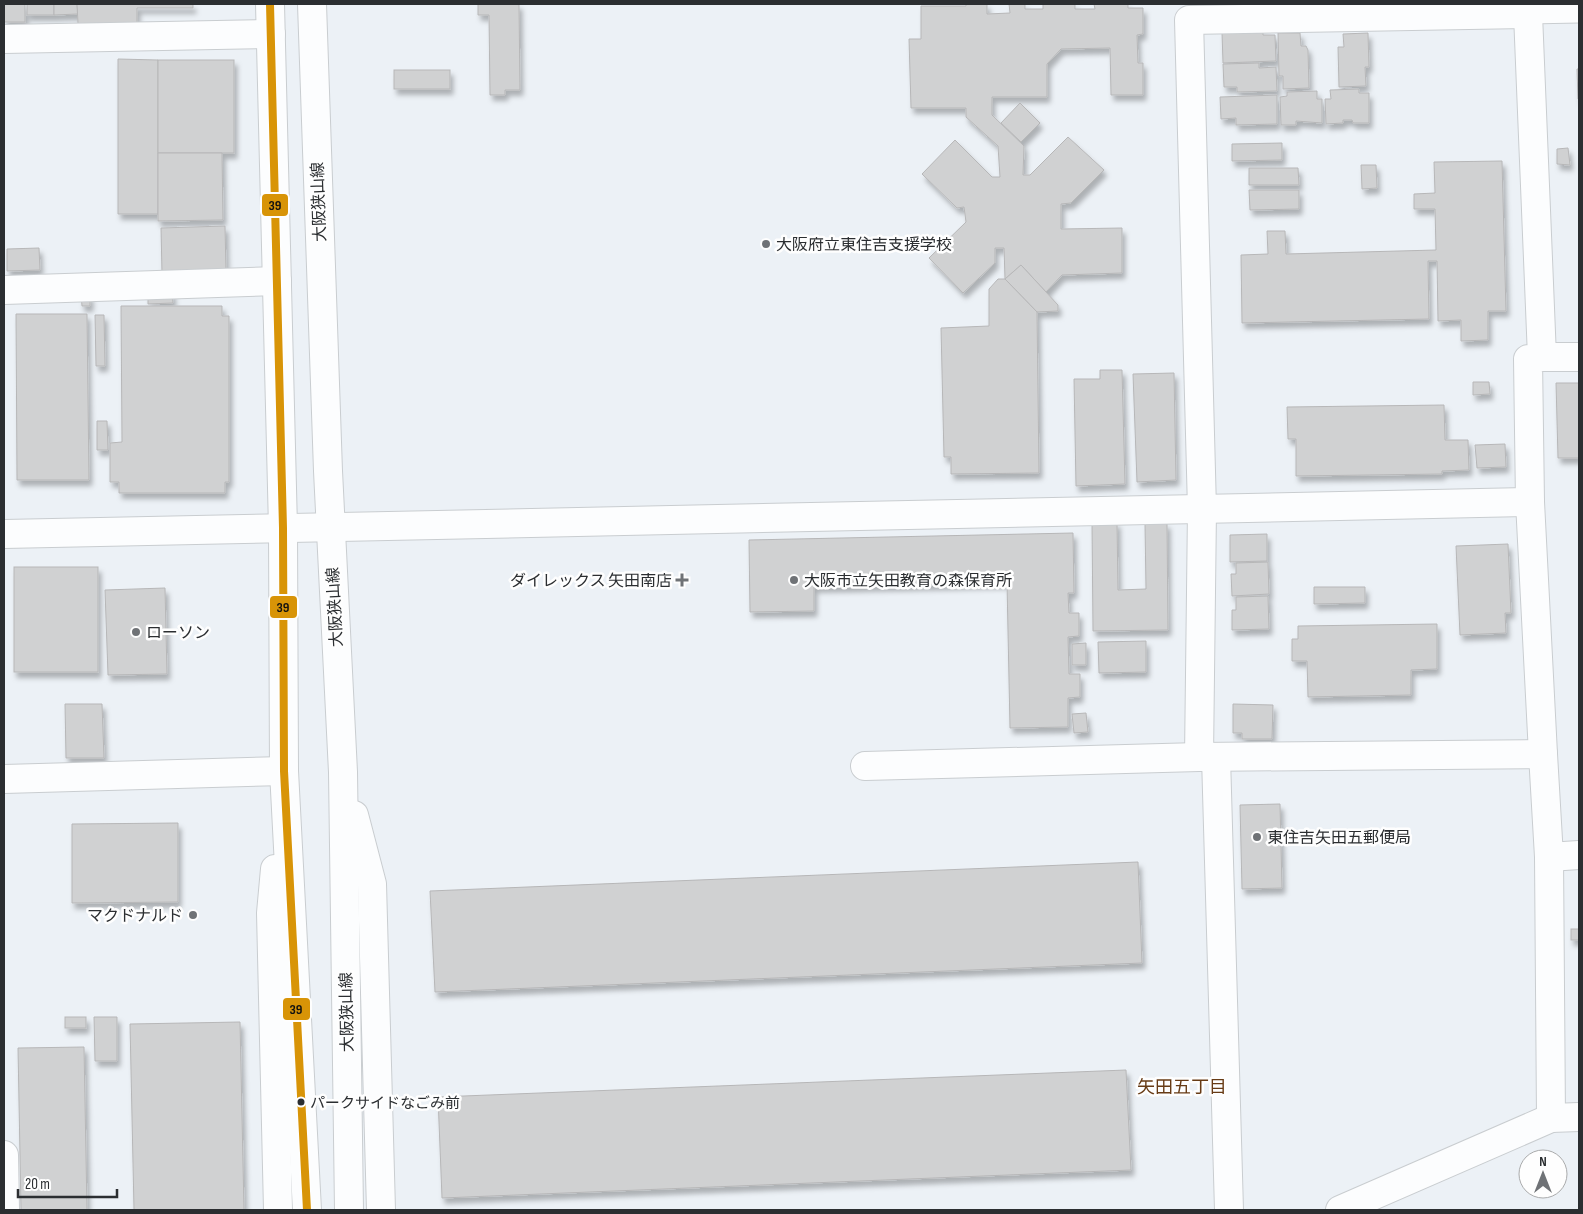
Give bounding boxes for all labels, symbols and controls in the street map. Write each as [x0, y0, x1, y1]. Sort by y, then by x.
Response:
street label: 大阪狭山線 [309, 162, 330, 242]
line badge: 39 [261, 193, 289, 217]
text: 39 [269, 197, 282, 214]
place label: 大阪府立東住吉支援学校 [776, 236, 952, 255]
marker: 大阪府立東住吉支援学校 [760, 238, 772, 250]
street label: 大阪狭山線 [324, 566, 347, 647]
place label: ダイレックス 矢田南店 [510, 572, 672, 591]
place label: 大阪市立矢田教育の森保育所 [804, 572, 1012, 591]
marker: ダイレックス 矢田南店 [676, 574, 688, 586]
marker: 大阪市立矢田教育の森保育所 [788, 574, 800, 586]
line badge: 39 [269, 595, 298, 619]
text: 39 [277, 599, 290, 616]
place label: ローソン [146, 624, 210, 643]
marker: ローソン [130, 626, 142, 638]
place label: 東住吉矢田五郵便局 [1267, 829, 1411, 848]
marker: 東住吉矢田五郵便局 [1251, 831, 1263, 843]
place label: マクドナルド [87, 907, 183, 926]
marker: マクドナルド [187, 909, 199, 921]
street label: 大阪狭山線 [337, 972, 358, 1052]
line badge: 39 [282, 997, 311, 1021]
text: 39 [290, 1001, 303, 1018]
district label: 矢田五丁目 [1137, 1077, 1227, 1098]
place label: パークサイドなごみ前 [310, 1094, 460, 1113]
marker: パークサイドなごみ前 [296, 1097, 306, 1107]
north arrow [1518, 1149, 1568, 1199]
text: N [1539, 1153, 1547, 1170]
scale bar [18, 1166, 116, 1198]
text: 20 m [25, 1175, 50, 1194]

